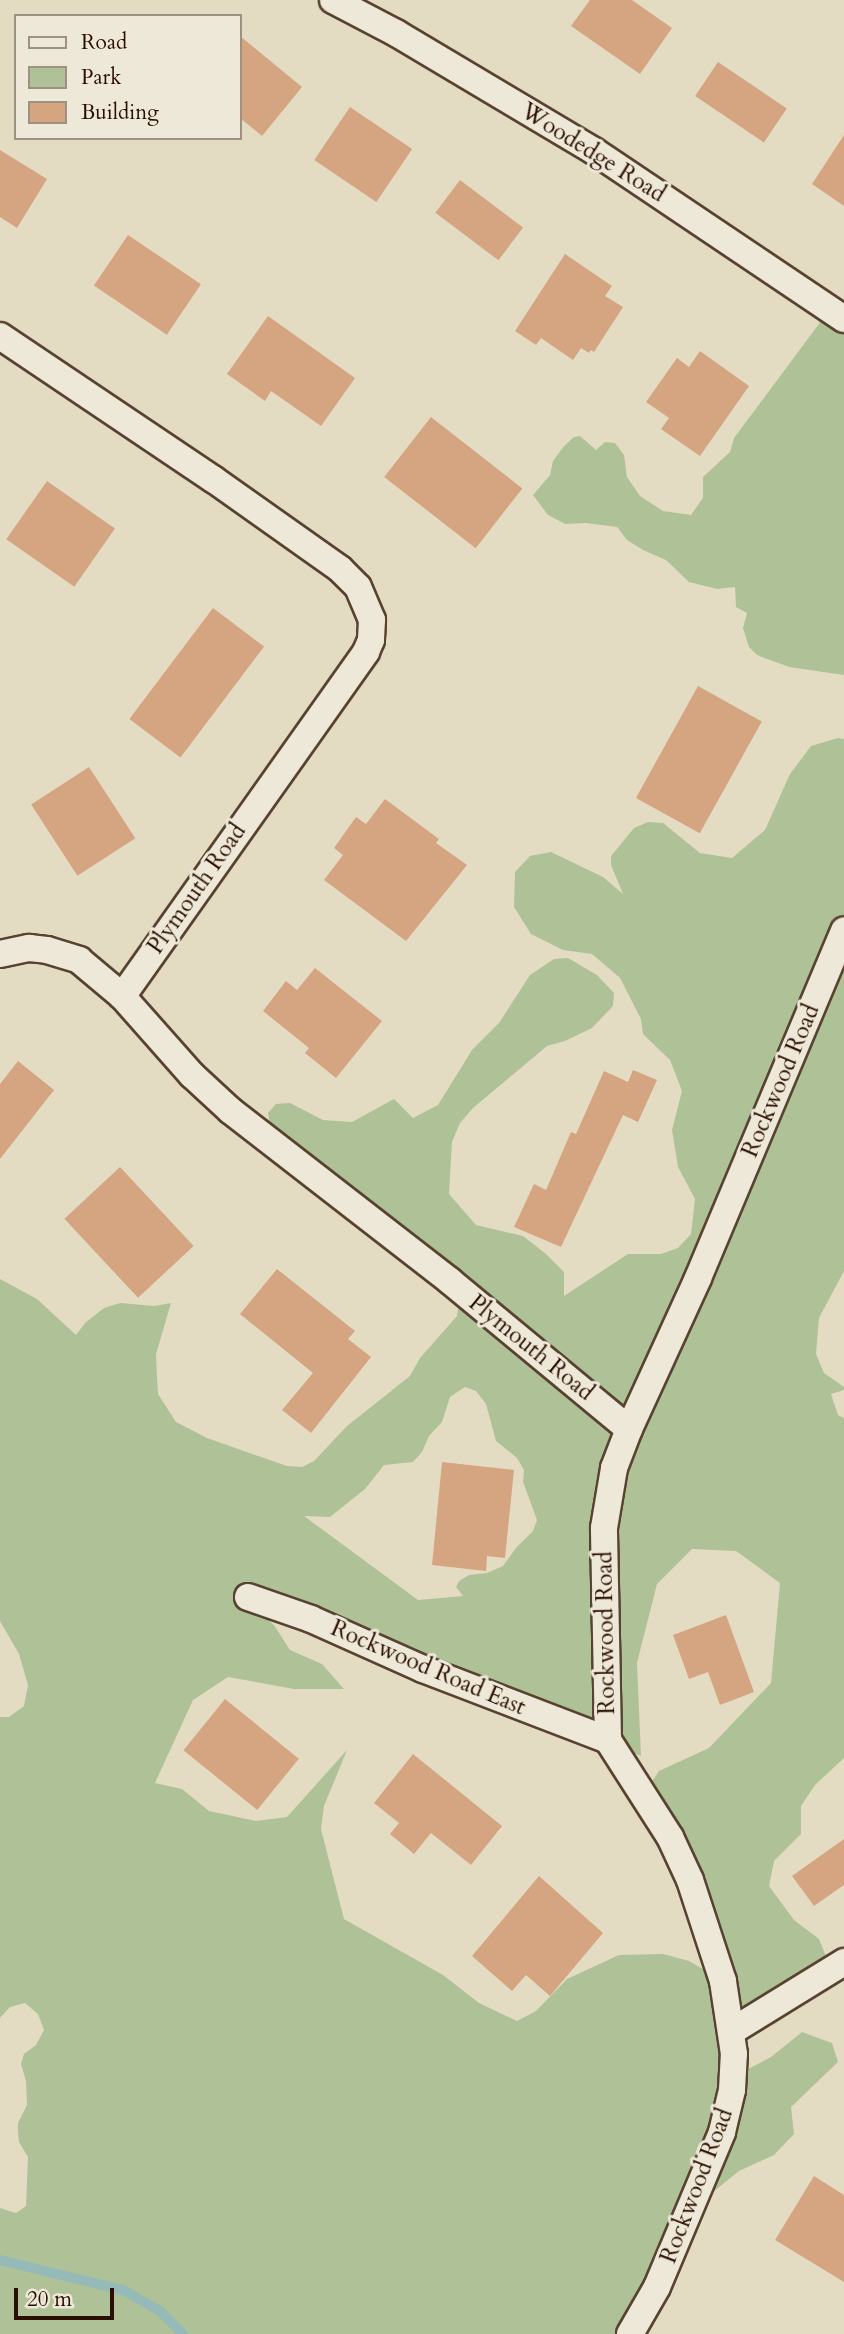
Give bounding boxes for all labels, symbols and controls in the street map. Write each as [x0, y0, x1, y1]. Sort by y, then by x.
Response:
legend [14, 14, 242, 140]
text: Road [81, 28, 127, 57]
text: Park [81, 63, 121, 92]
text: Building [81, 98, 159, 127]
street label: Woodedge Road [516, 98, 670, 208]
street label: Plymouth Road [142, 819, 252, 959]
street label: Rockwood Road [736, 1000, 826, 1162]
street label: Plymouth Road [463, 1289, 599, 1407]
street label: Rockwood Road [591, 1551, 621, 1715]
street label: Rockwood Road East [327, 1615, 529, 1721]
street label: Rockwood Road [655, 2105, 739, 2267]
scale bar [18, 2274, 117, 2318]
text: 20 m [27, 2285, 72, 2314]

